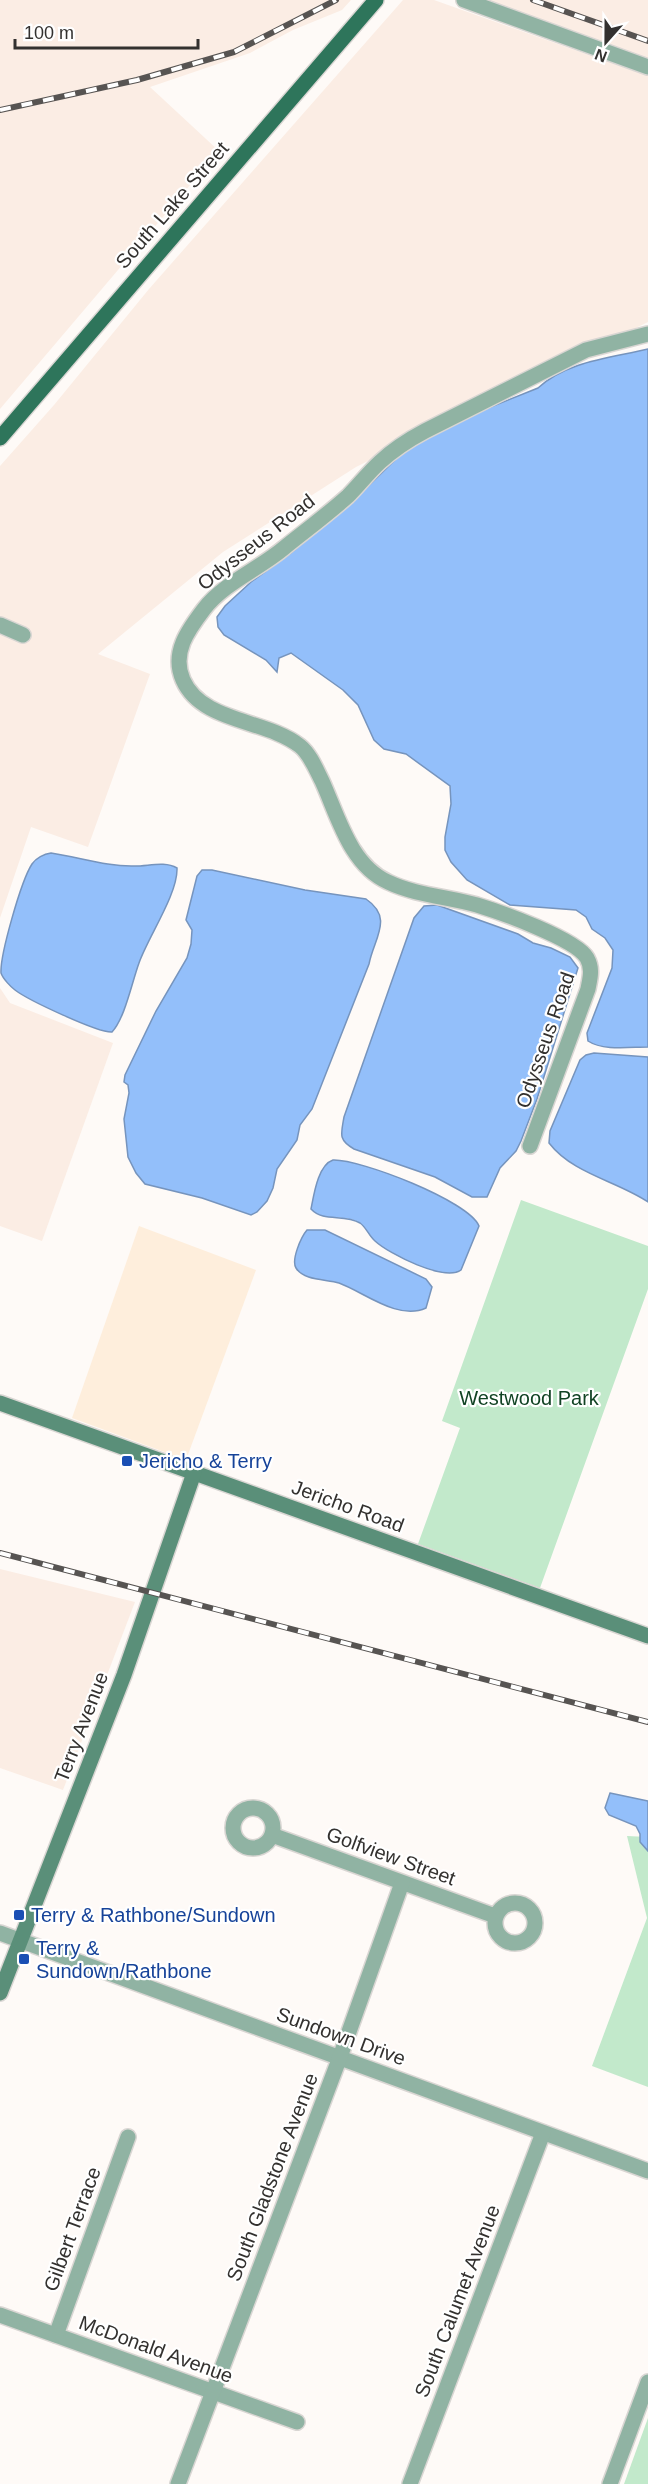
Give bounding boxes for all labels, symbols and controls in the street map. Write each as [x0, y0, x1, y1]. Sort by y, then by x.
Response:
scale bar [15, 12, 198, 50]
north arrow [576, 12, 636, 72]
text: 100 m [24, 23, 74, 43]
text: N [592, 46, 609, 66]
street label: South Lake Street [111, 137, 233, 273]
street label: Odysseus Road [193, 490, 319, 594]
street label: Odysseus Road [511, 969, 579, 1111]
park label: Westwood Park [459, 1387, 600, 1409]
place label: Jericho & Terry [139, 1450, 272, 1472]
marker: Jericho & Terry [120, 1454, 134, 1468]
street label: Jericho Road [289, 1476, 407, 1536]
street label: Terry Avenue [50, 1669, 112, 1785]
street label: Golfview Street [324, 1822, 459, 1890]
place label: Terry & Rathbone/Sundown [31, 1904, 276, 1926]
marker: Terry & Rathbone/Sundown [12, 1908, 26, 1922]
place label: Terry & Sundown/Rathbone [36, 1937, 212, 1982]
marker: Terry & Sundown/Rathbone [17, 1952, 31, 1966]
street label: Sundown Drive [274, 2002, 408, 2070]
street label: South Gladstone Avenue [222, 2070, 322, 2284]
street label: Gilbert Terrace [39, 2164, 105, 2294]
street label: South Calumet Avenue [410, 2202, 504, 2400]
street label: McDonald Avenue [76, 2311, 236, 2387]

